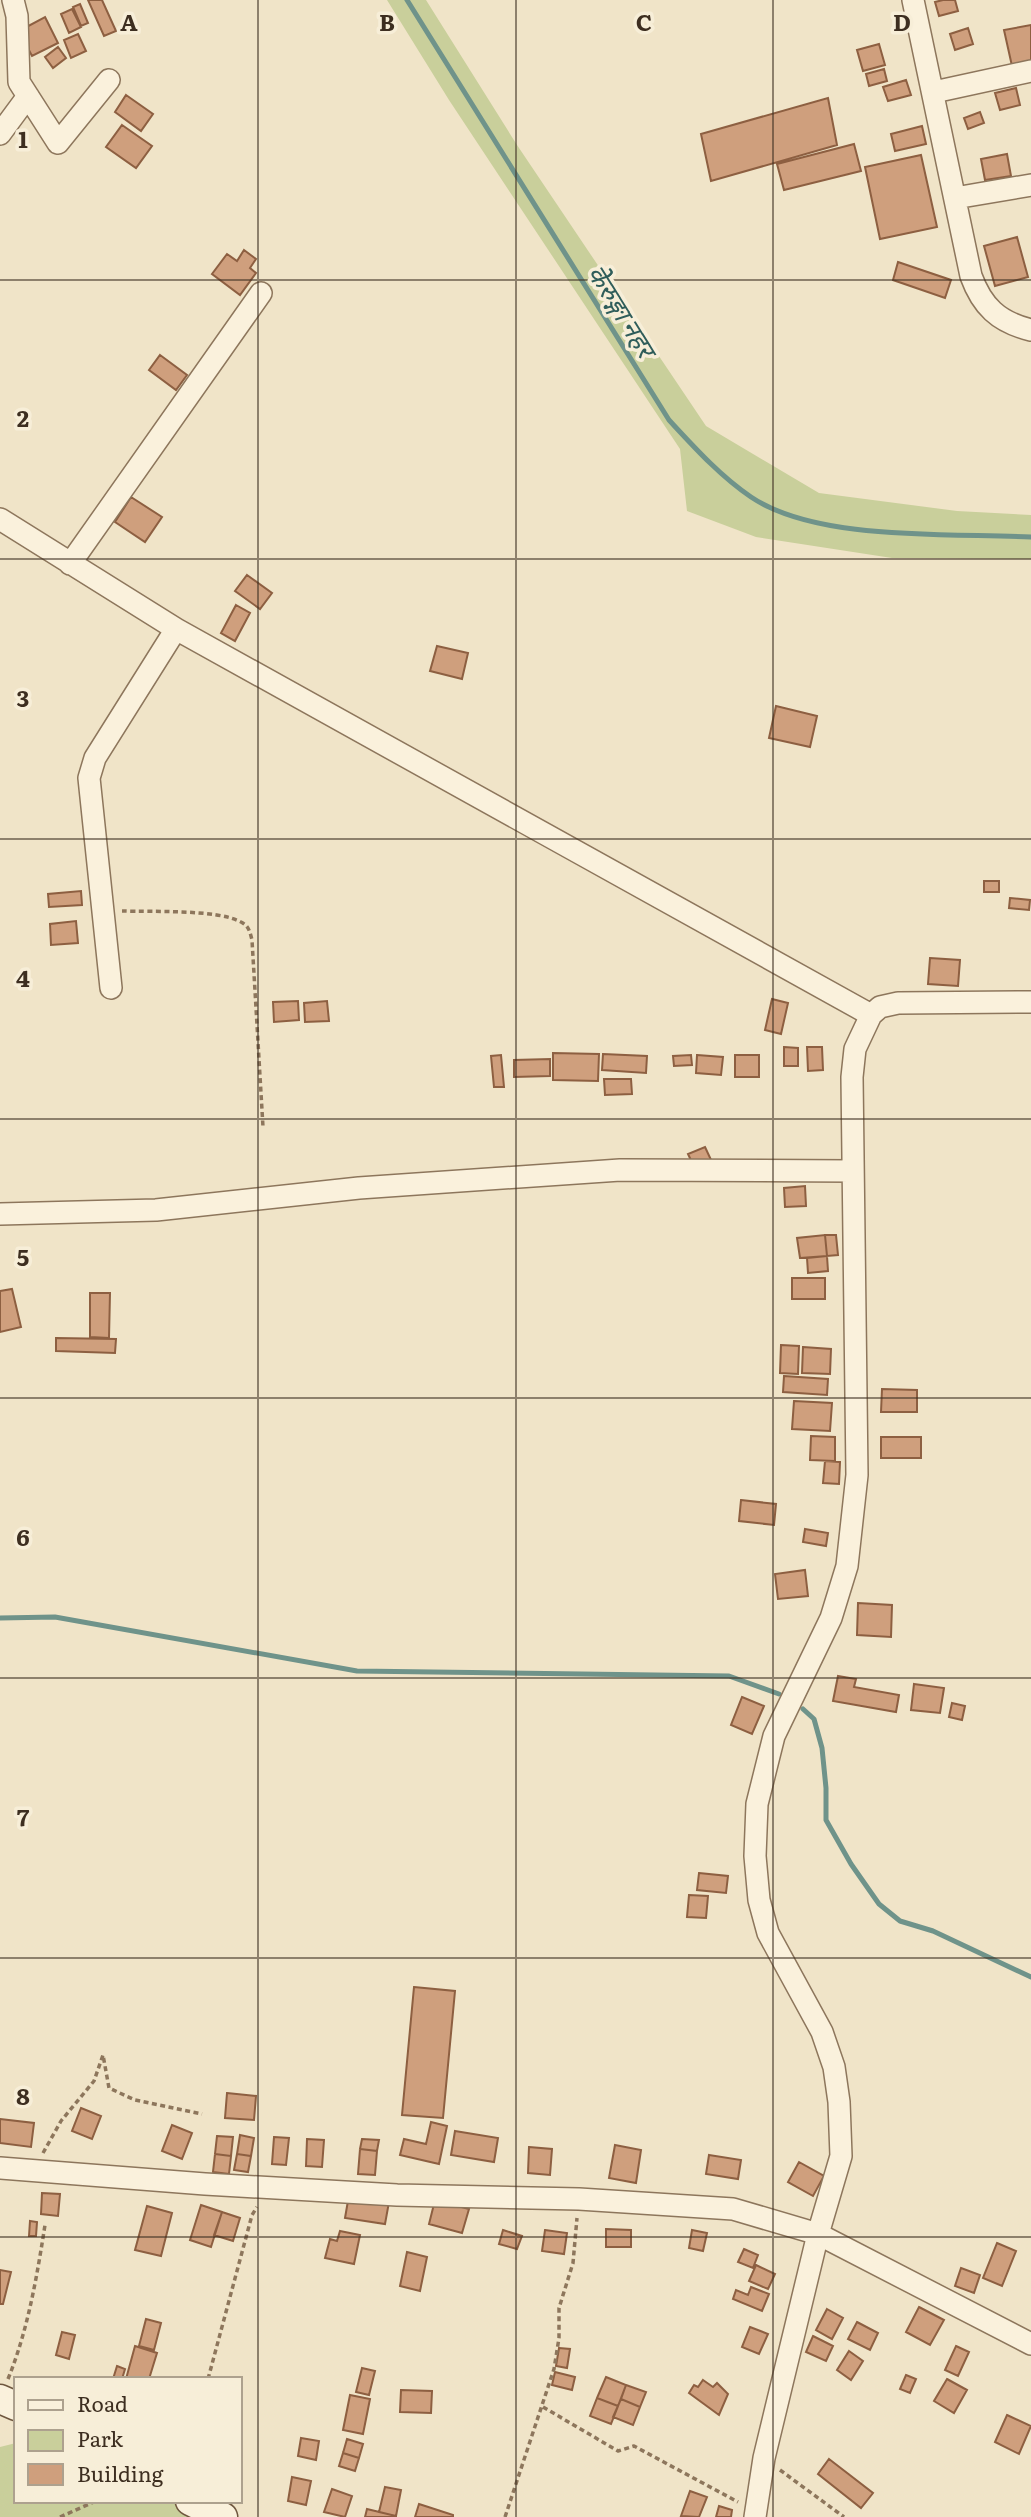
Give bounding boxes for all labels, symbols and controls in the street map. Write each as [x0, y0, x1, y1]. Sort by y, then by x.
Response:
text: A [120, 4, 138, 38]
text: B [379, 4, 395, 38]
text: C [636, 4, 652, 38]
text: D [893, 4, 911, 38]
text: 1 [18, 121, 28, 155]
water label: केेरुङ्गा नहर [579, 256, 670, 368]
text: 2 [17, 400, 29, 434]
text: 3 [17, 680, 29, 714]
text: 4 [16, 960, 30, 994]
text: 5 [17, 1239, 29, 1273]
text: 6 [16, 1519, 30, 1553]
text: 7 [17, 1799, 30, 1833]
text: 8 [16, 2078, 30, 2112]
legend [14, 2377, 242, 2503]
text: Road [77, 2387, 128, 2418]
text: Park [77, 2422, 123, 2453]
text: Building [77, 2457, 164, 2488]

